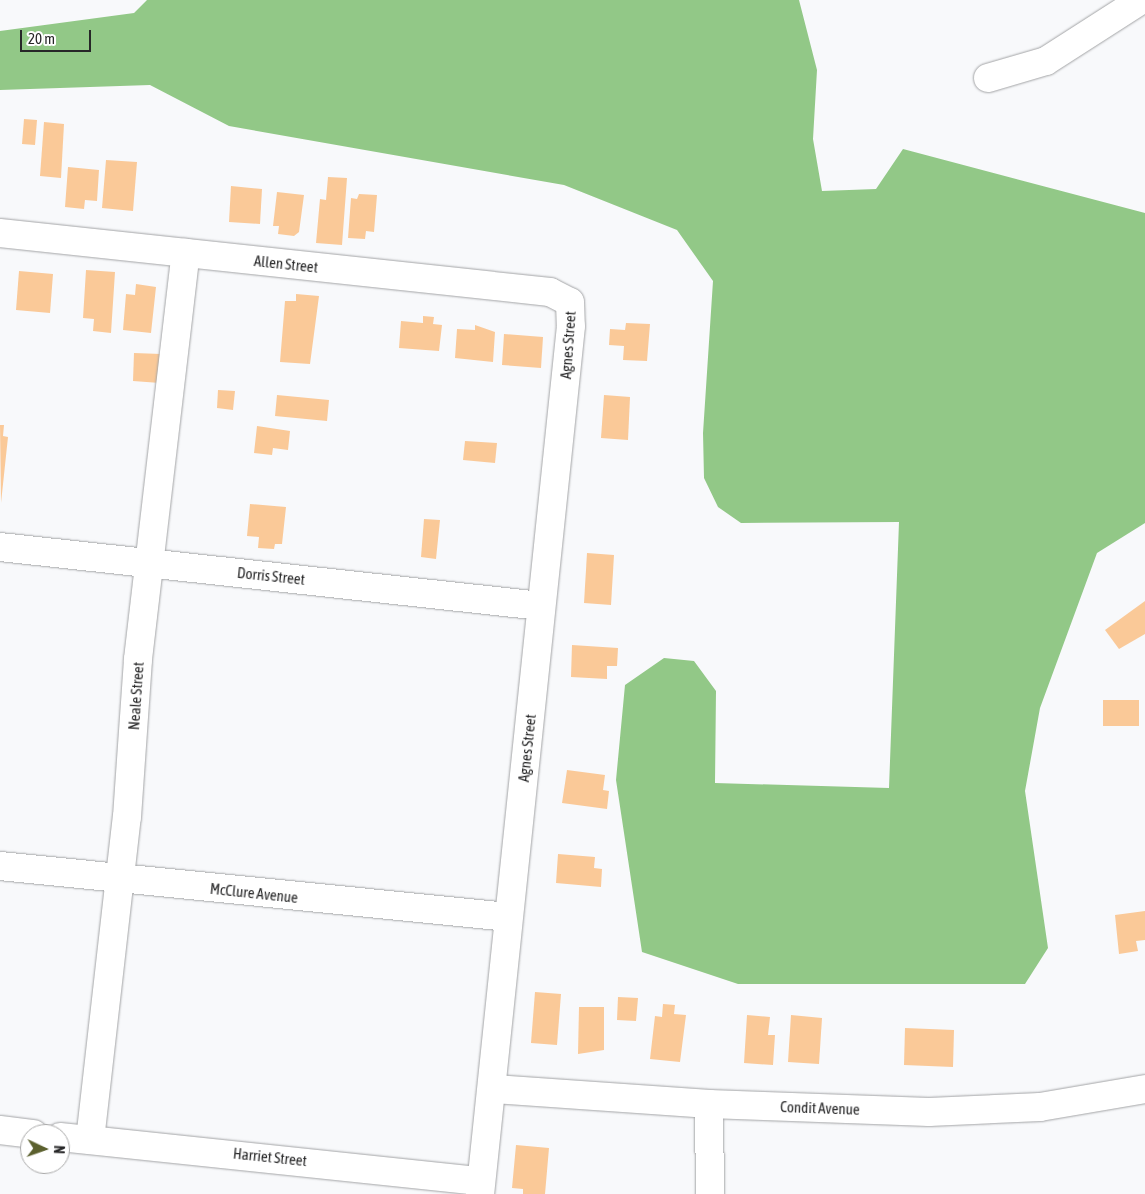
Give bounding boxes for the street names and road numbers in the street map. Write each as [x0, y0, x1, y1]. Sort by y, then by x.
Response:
street label: Allen Street [253, 252, 319, 276]
street label: Agnes Street [557, 310, 579, 380]
street label: Dorris Street [236, 563, 306, 589]
street label: Neale Street [125, 661, 147, 731]
street label: Agnes Street [514, 713, 540, 783]
street label: McClure Avenue [209, 879, 299, 907]
street label: Condit Avenue [780, 1098, 860, 1118]
street label: Harriet Street [232, 1144, 308, 1170]

